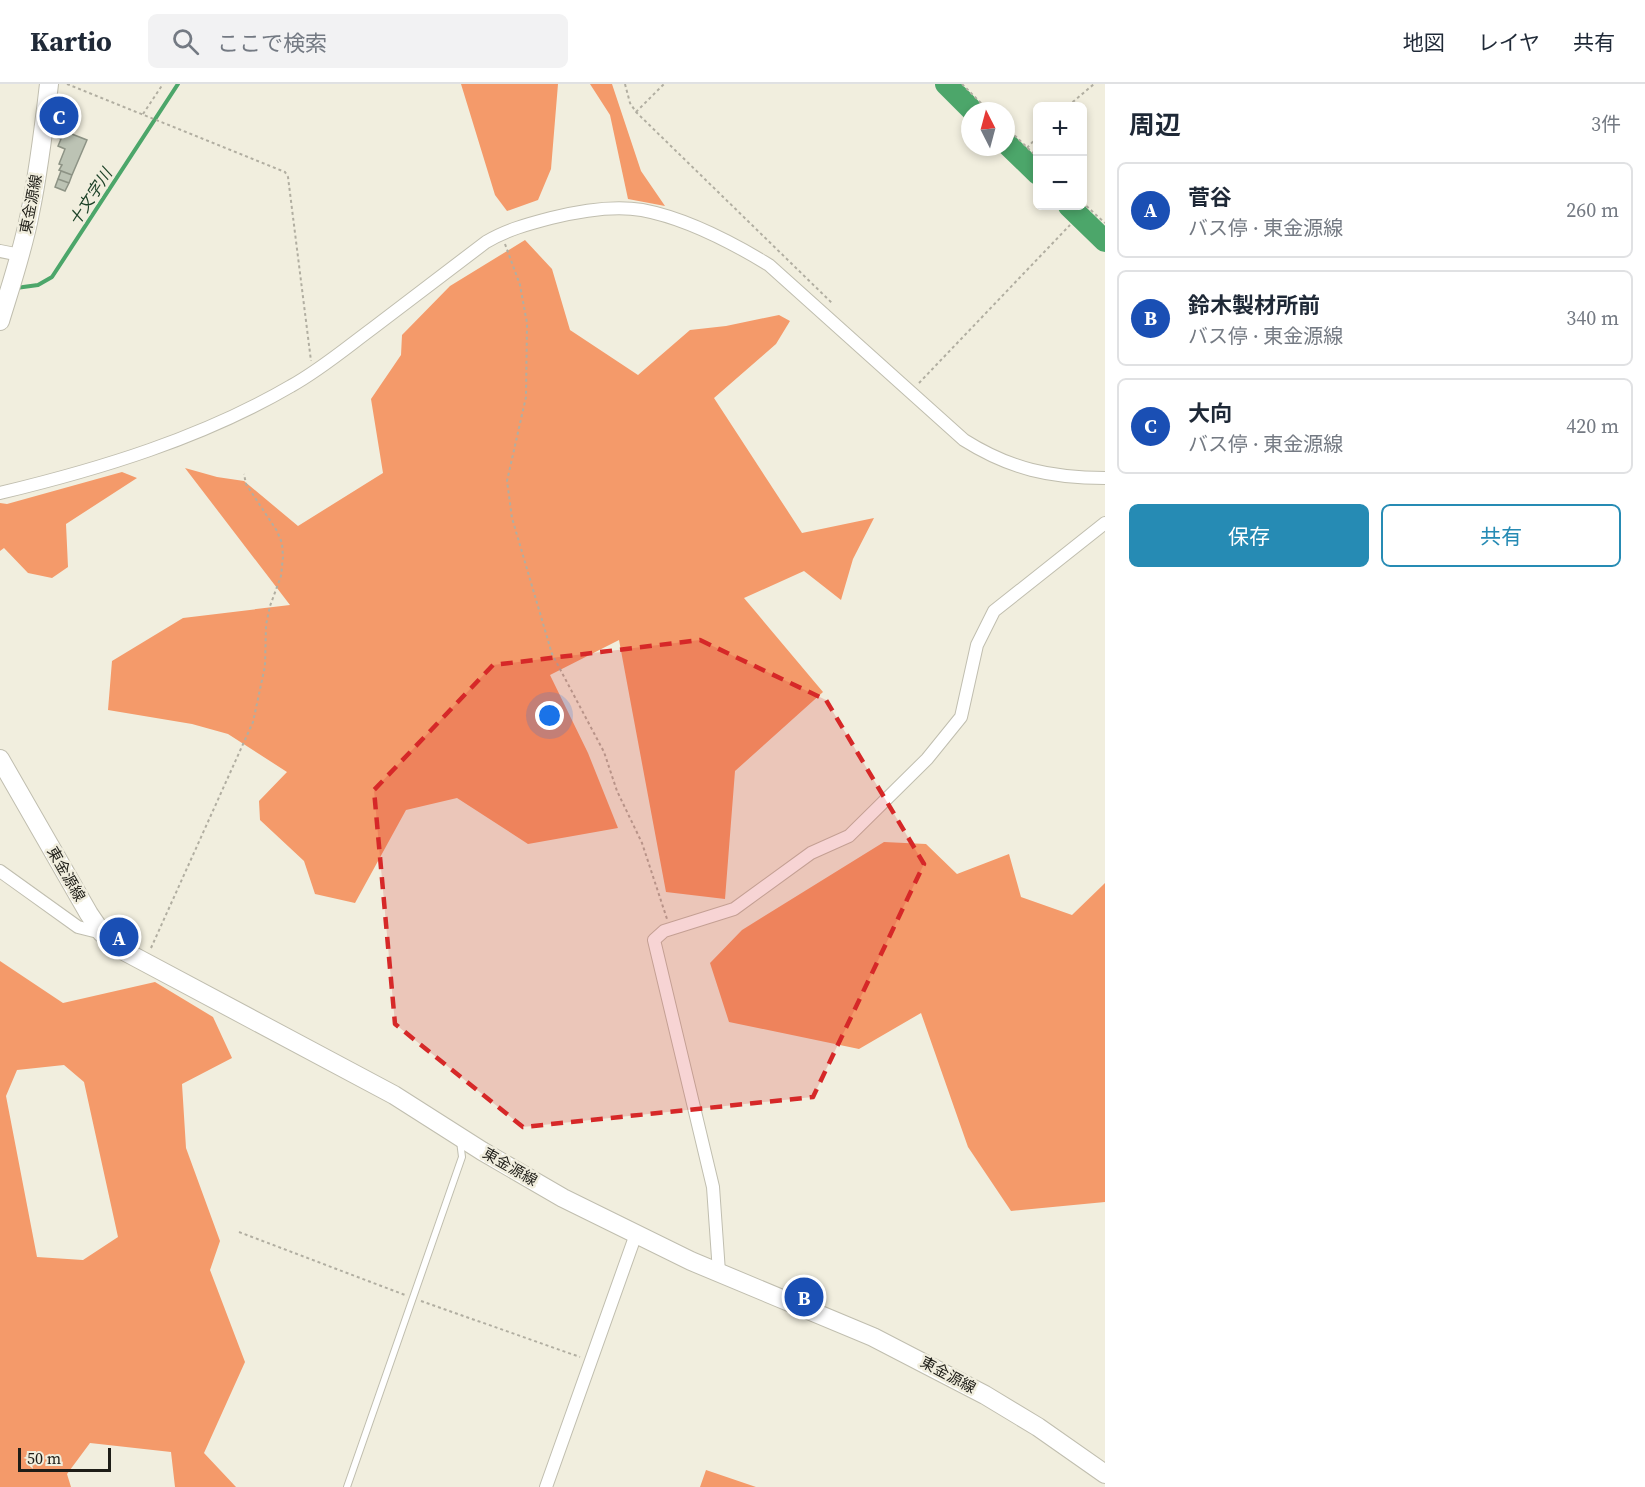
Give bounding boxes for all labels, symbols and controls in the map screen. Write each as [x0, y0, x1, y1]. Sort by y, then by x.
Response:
search box [148, 14, 568, 68]
text: Kartio [30, 22, 112, 60]
icon: search [169, 25, 202, 58]
text: ここで検索 [217, 28, 327, 58]
text: 地図 [1403, 28, 1445, 57]
text: レイヤ [1478, 28, 1540, 57]
text: 共有 [1573, 28, 1615, 57]
pin: C [40, 93, 78, 138]
north arrow [961, 102, 1015, 156]
map controls [1033, 102, 1087, 210]
button: + [1033, 102, 1087, 156]
text: 周辺 [1129, 107, 1181, 143]
text: 3件 [1591, 110, 1621, 138]
button: − [1033, 156, 1087, 210]
water label: 十文字川 [63, 163, 118, 230]
street label: 東金源線 [14, 172, 47, 235]
text: 菅谷 [1188, 182, 1232, 212]
text: A [1144, 196, 1157, 224]
text: 260 m [1566, 196, 1619, 224]
text: バス停 · 東金源線 [1188, 214, 1343, 242]
text: 鈴木製材所前 [1188, 290, 1320, 320]
text: B [1144, 304, 1157, 332]
text: 340 m [1566, 304, 1619, 332]
text: バス停 · 東金源線 [1188, 322, 1343, 350]
text: 大向 [1188, 398, 1232, 428]
text: C [1144, 412, 1157, 440]
text: 420 m [1566, 412, 1619, 440]
text: バス停 · 東金源線 [1188, 430, 1343, 458]
button: 保存 [1129, 504, 1369, 567]
button: 共有 [1381, 504, 1621, 567]
your location [535, 701, 564, 730]
street label: 東金源線 [42, 843, 91, 905]
pin: A [100, 914, 138, 960]
street label: 東金源線 [479, 1142, 541, 1191]
pin: B [784, 1274, 824, 1320]
street label: 東金源線 [917, 1351, 980, 1398]
scale bar [18, 1445, 111, 1472]
text: 50 m [27, 1447, 61, 1469]

